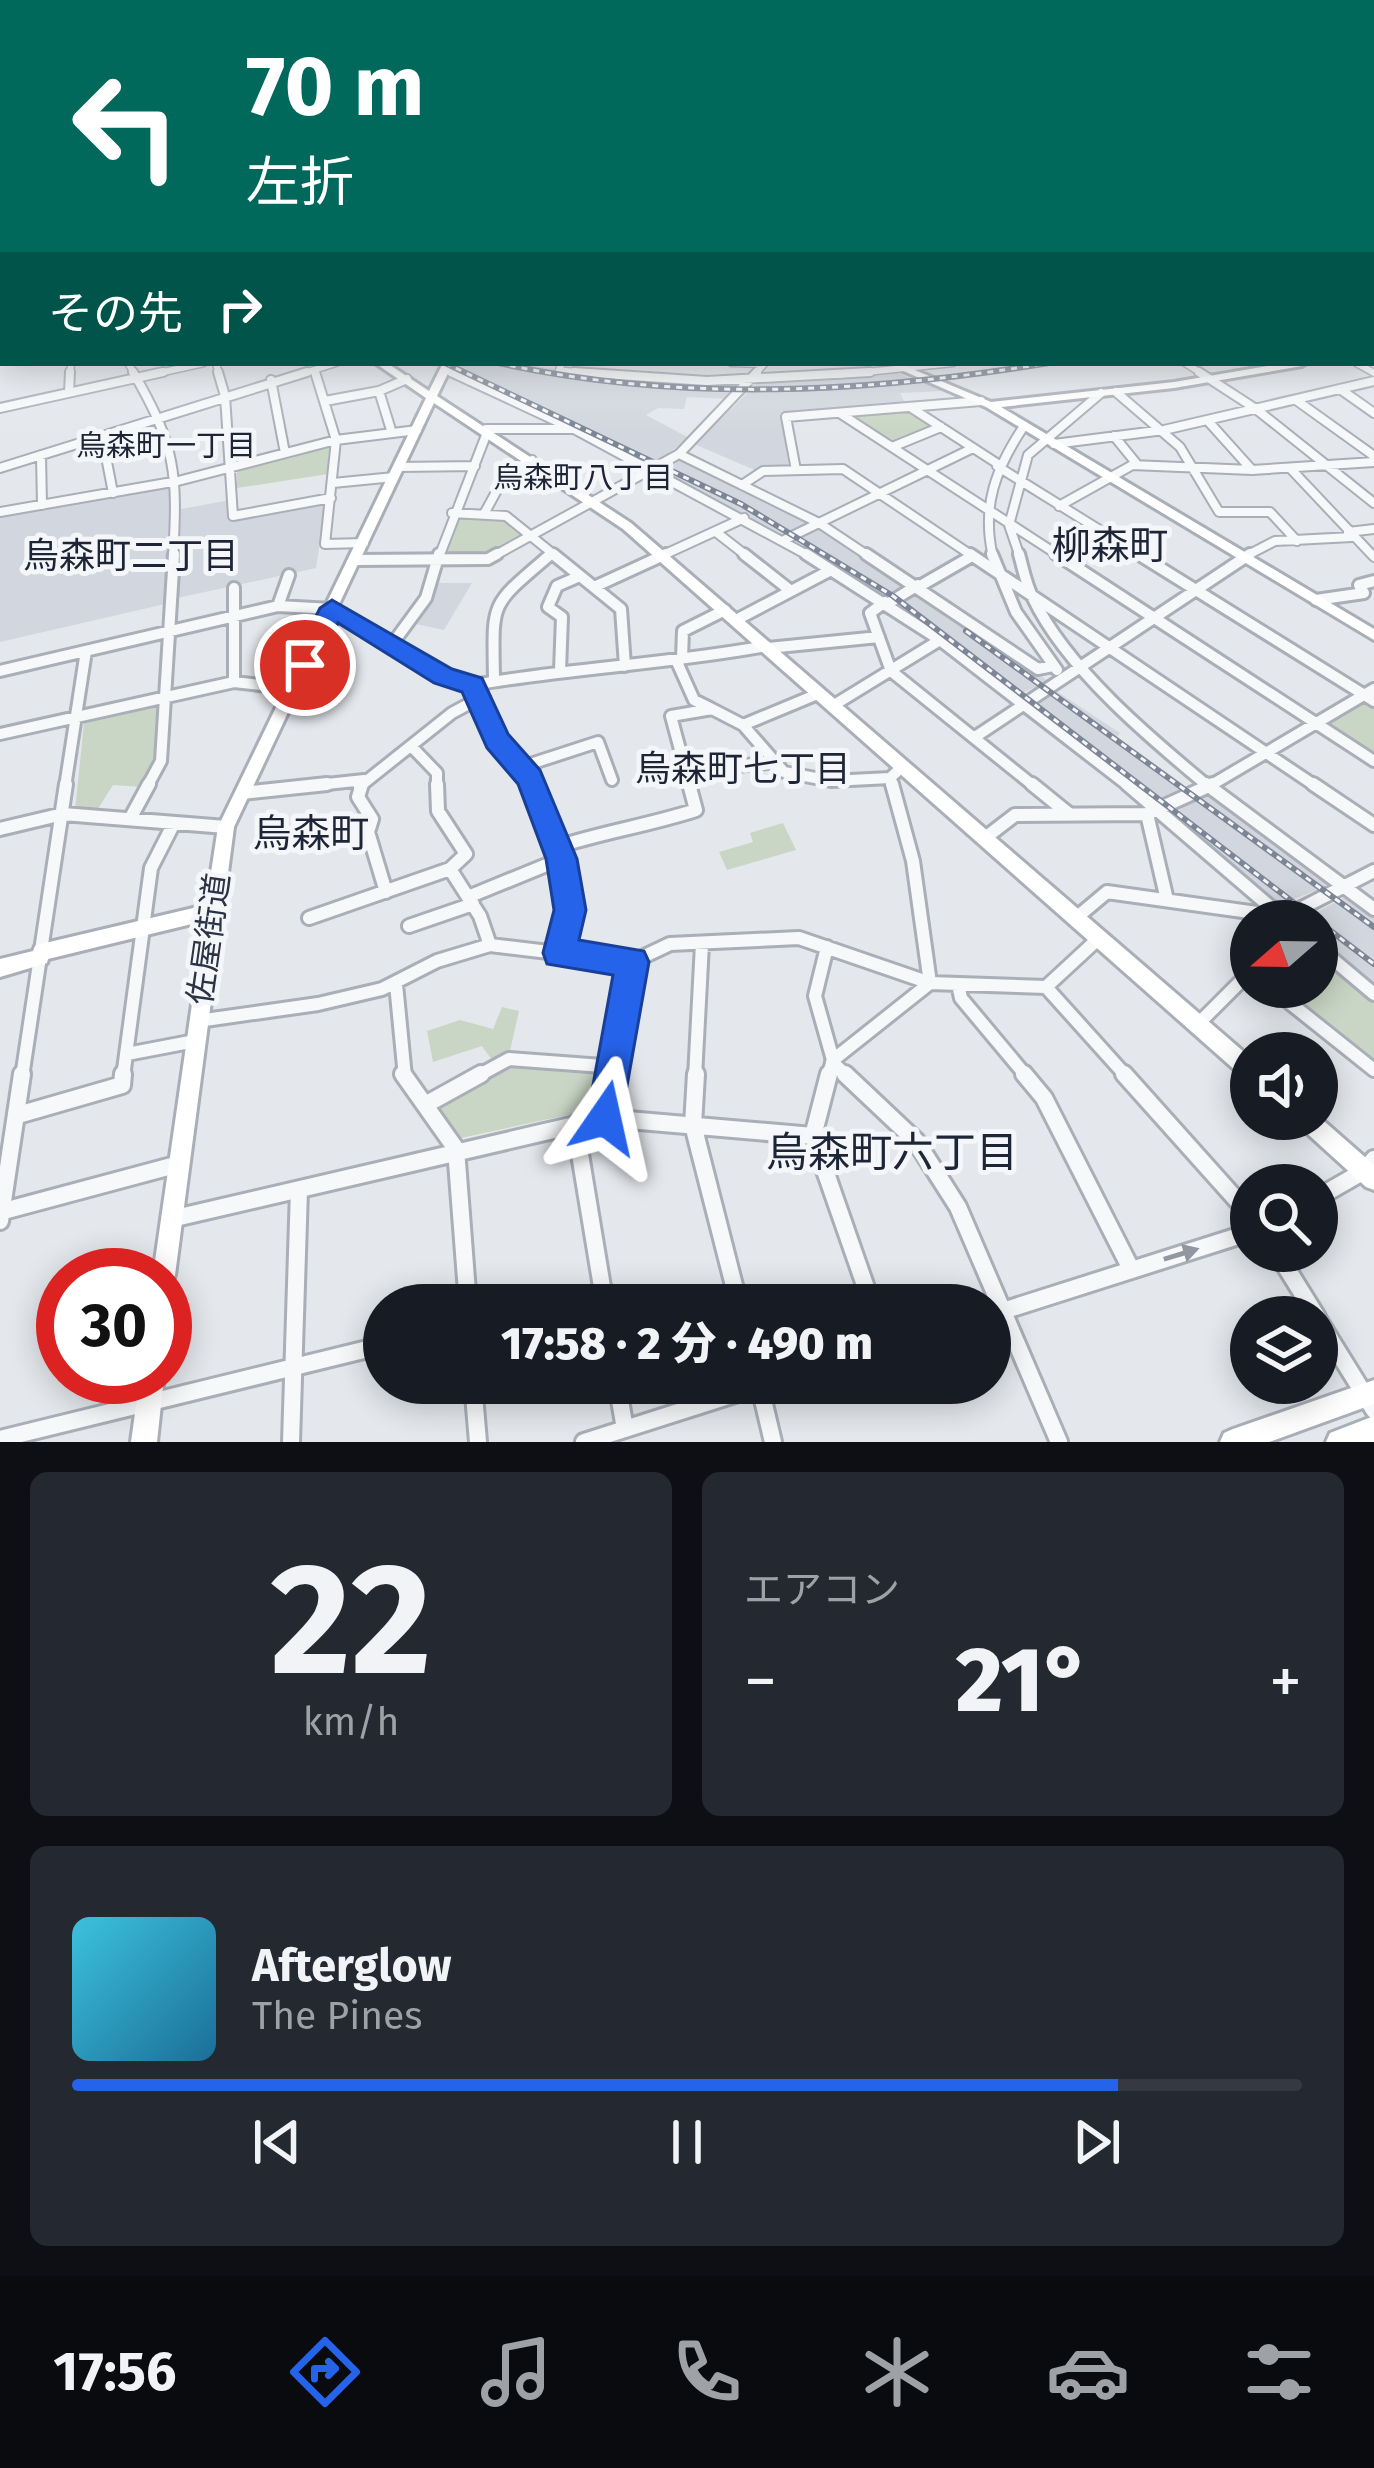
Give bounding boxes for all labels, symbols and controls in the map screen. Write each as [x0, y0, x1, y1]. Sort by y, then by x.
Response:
text: 70 m [246, 36, 424, 137]
icon: left [48, 48, 204, 204]
text: 左折 [246, 151, 354, 215]
icon: right [207, 276, 273, 342]
text: その先 [48, 287, 183, 341]
district label: 烏森町一丁目 [76, 428, 256, 464]
district label: 烏森町八丁目 [493, 460, 673, 496]
district label: 柳森町 [1051, 523, 1169, 569]
district label: 烏森町二丁目 [23, 534, 239, 578]
pin [254, 614, 356, 716]
icon: arrive [272, 632, 338, 698]
district label: 烏森町七丁目 [635, 747, 851, 791]
district label: 烏森町 [252, 811, 370, 857]
street label: 佐屋街道 [180, 871, 238, 1007]
north arrow [1230, 900, 1338, 1008]
map controls [1230, 900, 1338, 1404]
button: sound [1230, 1032, 1338, 1140]
position arrow [542, 1055, 668, 1181]
district label: 烏森町六丁目 [766, 1128, 1018, 1178]
button: search [1230, 1164, 1338, 1272]
one-way arrow [1163, 1244, 1200, 1262]
speed limit sign: 30 [36, 1248, 192, 1404]
button: layers [1230, 1296, 1338, 1404]
text: 17:58 · 2 分 · 490 m [501, 1317, 873, 1371]
text: 22 [270, 1527, 432, 1714]
text: エアコン [744, 1567, 900, 1613]
text: 21° [956, 1627, 1090, 1735]
text: − [744, 1642, 777, 1721]
text: + [1269, 1642, 1302, 1721]
text: km/h [303, 1699, 399, 1745]
text: Afterglow [252, 1939, 451, 1993]
text: The Pines [252, 1993, 423, 2039]
icon: previous [244, 2109, 310, 2175]
icon: pause [654, 2109, 720, 2175]
icon: next [1064, 2109, 1130, 2175]
icon: directions [283, 2330, 367, 2414]
icon: music [474, 2330, 558, 2414]
icon: phone [665, 2330, 749, 2414]
icon: climate [855, 2330, 939, 2414]
icon: car [1046, 2330, 1130, 2414]
icon: filters [1237, 2330, 1321, 2414]
text: 17:56 [53, 2340, 176, 2404]

